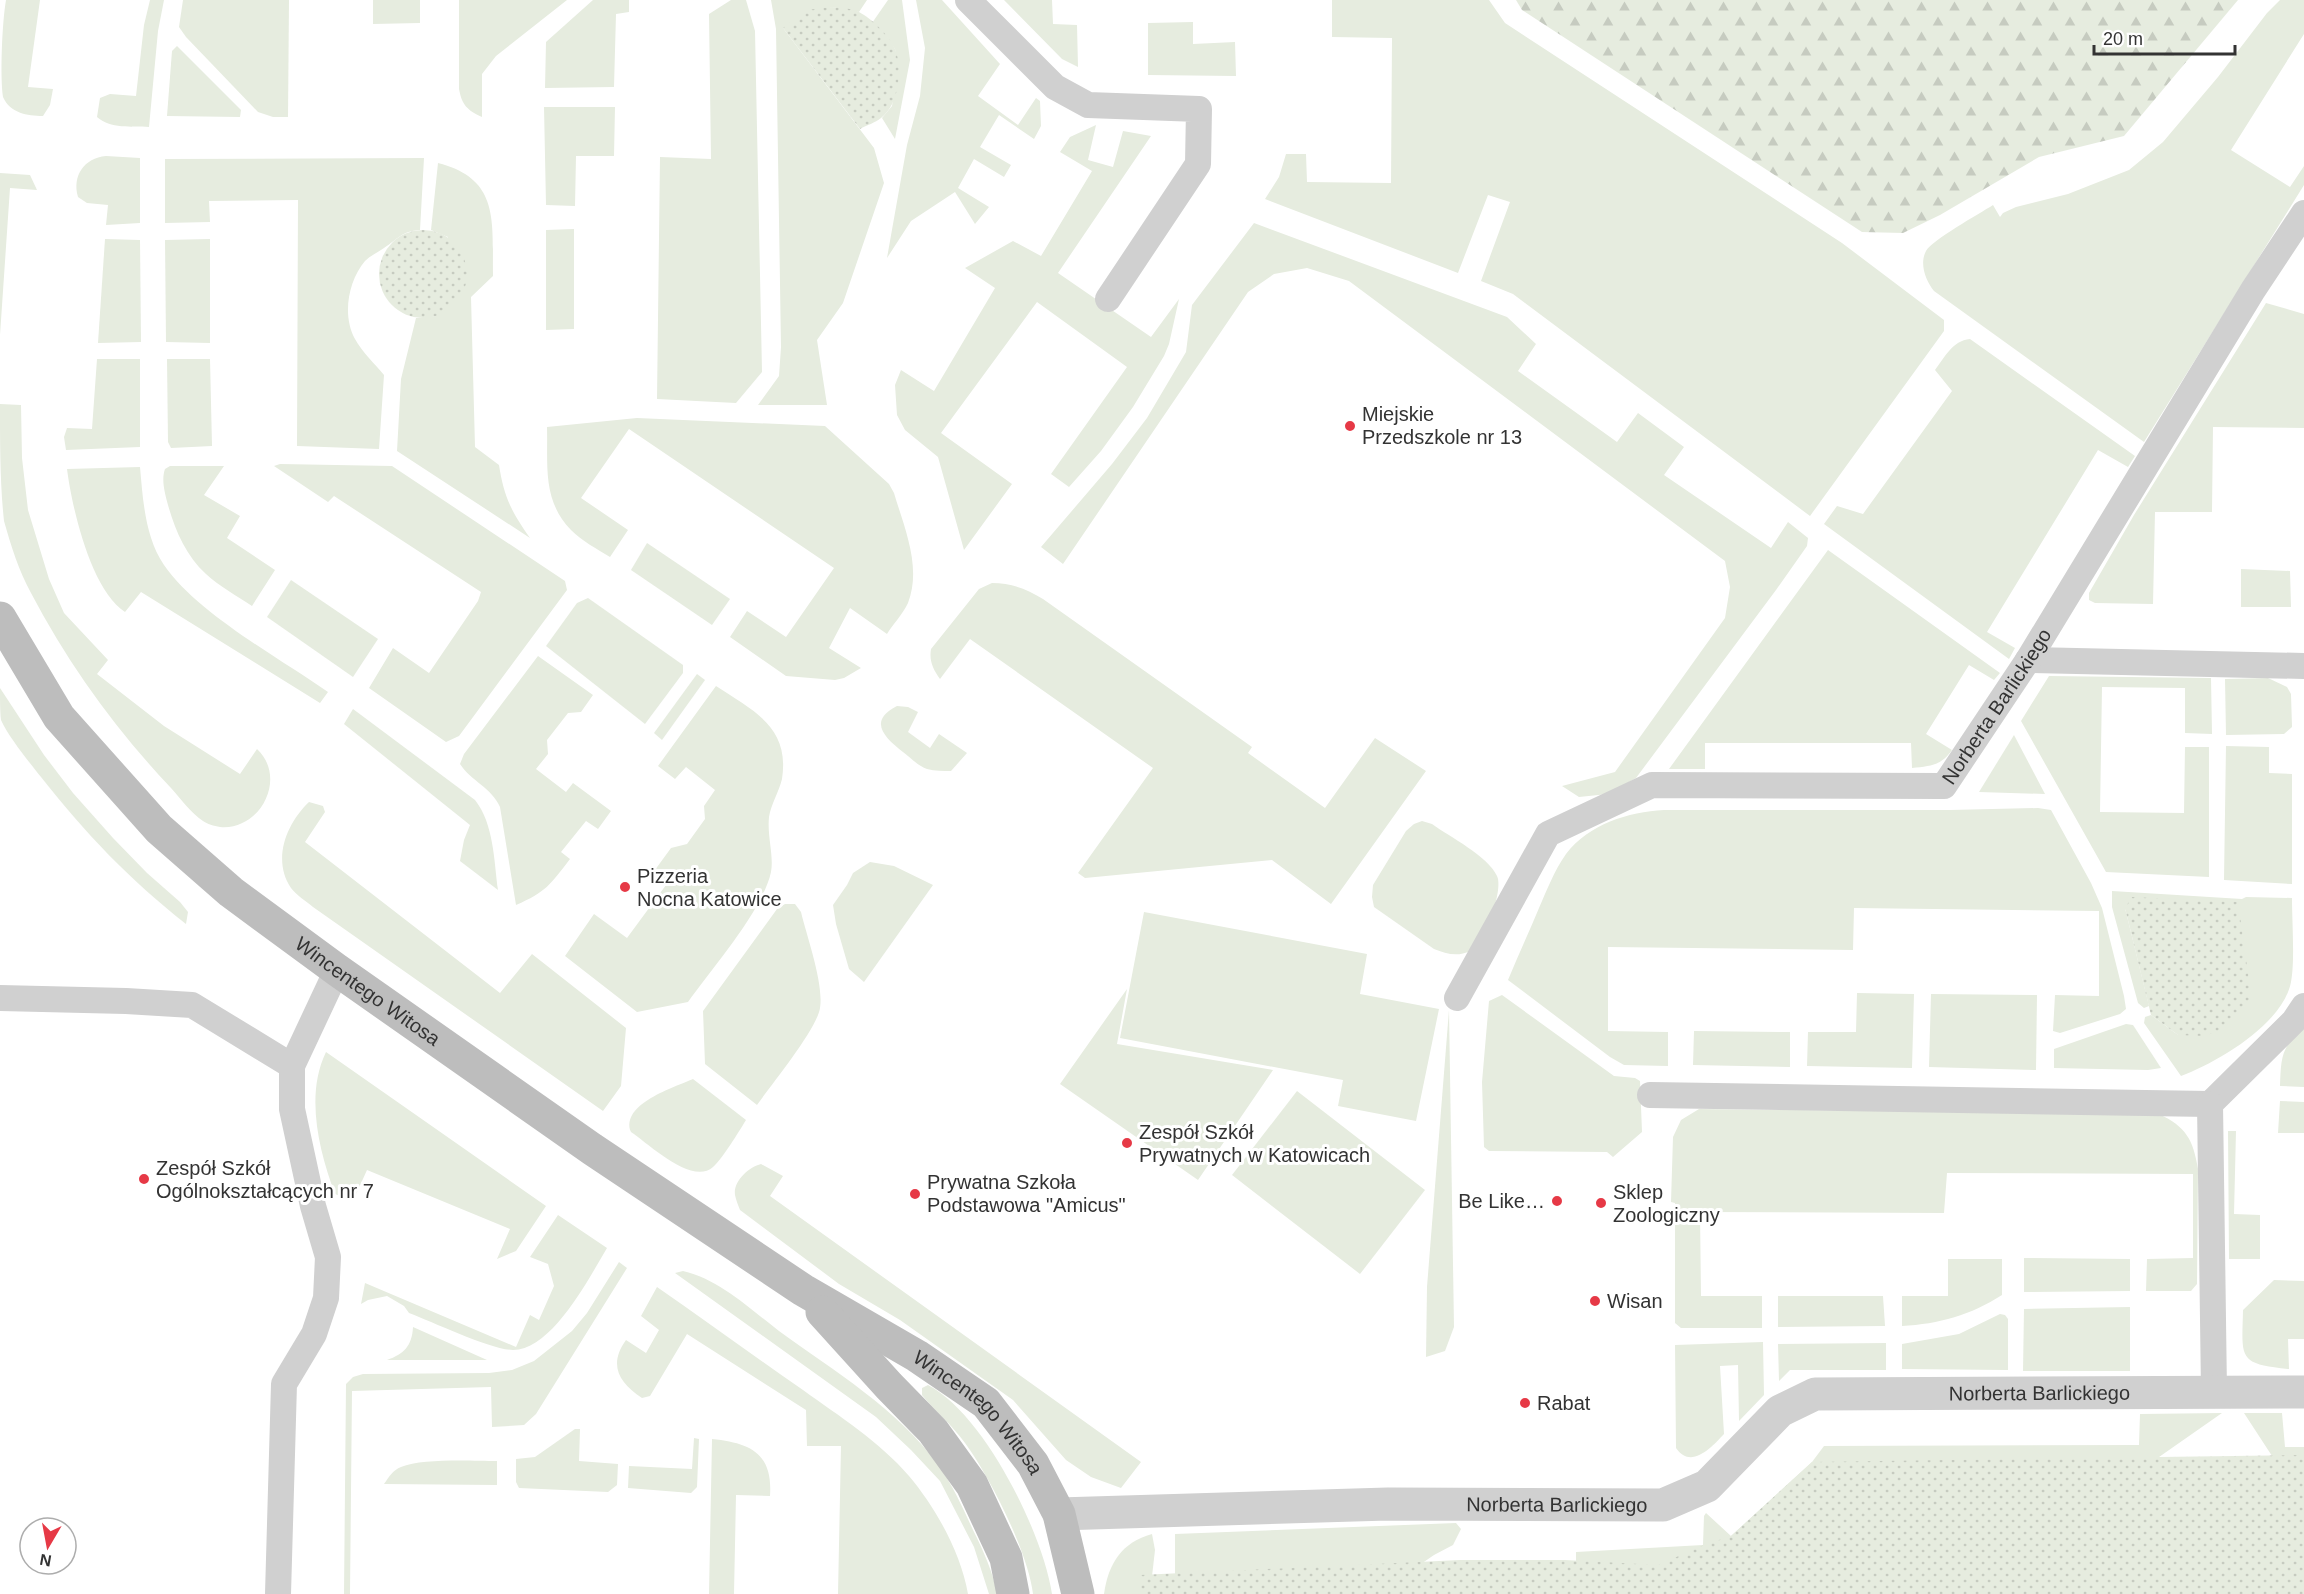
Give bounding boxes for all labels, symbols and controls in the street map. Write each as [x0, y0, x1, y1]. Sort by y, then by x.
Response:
scale bar [2094, 18, 2235, 56]
text: 20 m [2103, 29, 2143, 49]
place label: Miejskie Przedszkole nr 13 [1362, 403, 1522, 448]
marker: Miejskie Przedszkole nr 13 [1343, 419, 1357, 433]
street label: Norberta Barlickiego [1938, 625, 2055, 788]
place label: Pizzeria Nocna Katowice [637, 865, 782, 910]
marker: Pizzeria Nocna Katowice [618, 880, 632, 894]
street label: Wincentego Witosa [291, 932, 445, 1050]
place label: Zespół Szkół Prywatnych w Katowicach [1139, 1121, 1370, 1166]
marker: Zespół Szkół Prywatnych w Katowicach [1120, 1136, 1134, 1150]
place label: Zespół Szkół Ogólnokształcących nr 7 [156, 1157, 374, 1202]
place label: Prywatna Szkoła Podstawowa "Amicus" [927, 1171, 1126, 1216]
marker: Zespół Szkół Ogólnokształcących nr 7 [137, 1172, 151, 1186]
place label: Sklep Zoologiczny [1613, 1181, 1720, 1226]
marker: Prywatna Szkoła Podstawowa "Amicus" [908, 1187, 922, 1201]
place label: Be Like… [1458, 1190, 1545, 1212]
marker: Be Like… [1550, 1194, 1564, 1208]
marker: Sklep Zoologiczny [1594, 1196, 1608, 1210]
place label: Wisan [1607, 1290, 1663, 1312]
marker: Wisan [1588, 1294, 1602, 1308]
street label: Wincentego Witosa [909, 1346, 1048, 1479]
street label: Norberta Barlickiego [1949, 1382, 2130, 1404]
place label: Rabat [1537, 1392, 1591, 1414]
marker: Rabat [1518, 1396, 1532, 1410]
street label: Norberta Barlickiego [1466, 1493, 1648, 1516]
north arrow [18, 1516, 78, 1576]
text: N [38, 1551, 53, 1570]

